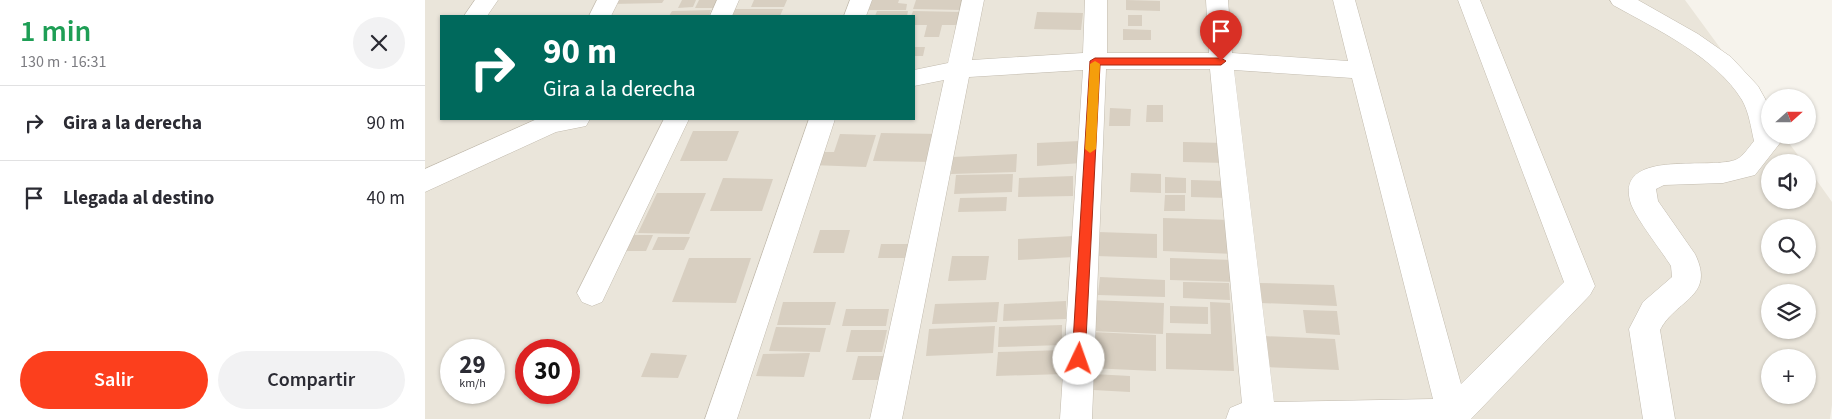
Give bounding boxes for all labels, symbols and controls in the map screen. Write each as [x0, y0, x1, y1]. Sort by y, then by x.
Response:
text: 1 min [20, 10, 91, 53]
pin [1200, 10, 1242, 61]
button: close [353, 17, 405, 69]
icon: arrive [1207, 17, 1235, 45]
text: 90 m [543, 27, 617, 77]
icon: right [460, 35, 525, 100]
text: 130 m · 16:31 [20, 51, 107, 73]
text: Gira a la derecha [543, 73, 696, 105]
north arrow [1761, 89, 1816, 144]
map controls [1761, 89, 1816, 404]
icon: right [20, 109, 48, 137]
text: Gira a la derecha [63, 110, 202, 137]
text: 90 m [367, 110, 405, 137]
button: sound [1761, 154, 1816, 209]
icon: arrive [20, 184, 48, 212]
text: Llegada al destino [63, 185, 214, 212]
text: 40 m [367, 185, 405, 212]
button: search [1761, 219, 1816, 274]
button: layers [1761, 284, 1816, 339]
position arrow [1052, 332, 1104, 384]
speed limit sign: 30 [515, 339, 580, 404]
text: 29 [459, 347, 486, 383]
button: + [1761, 349, 1816, 404]
button: Salir [20, 351, 208, 409]
button: Compartir [218, 351, 405, 409]
text: km/h [459, 375, 486, 392]

